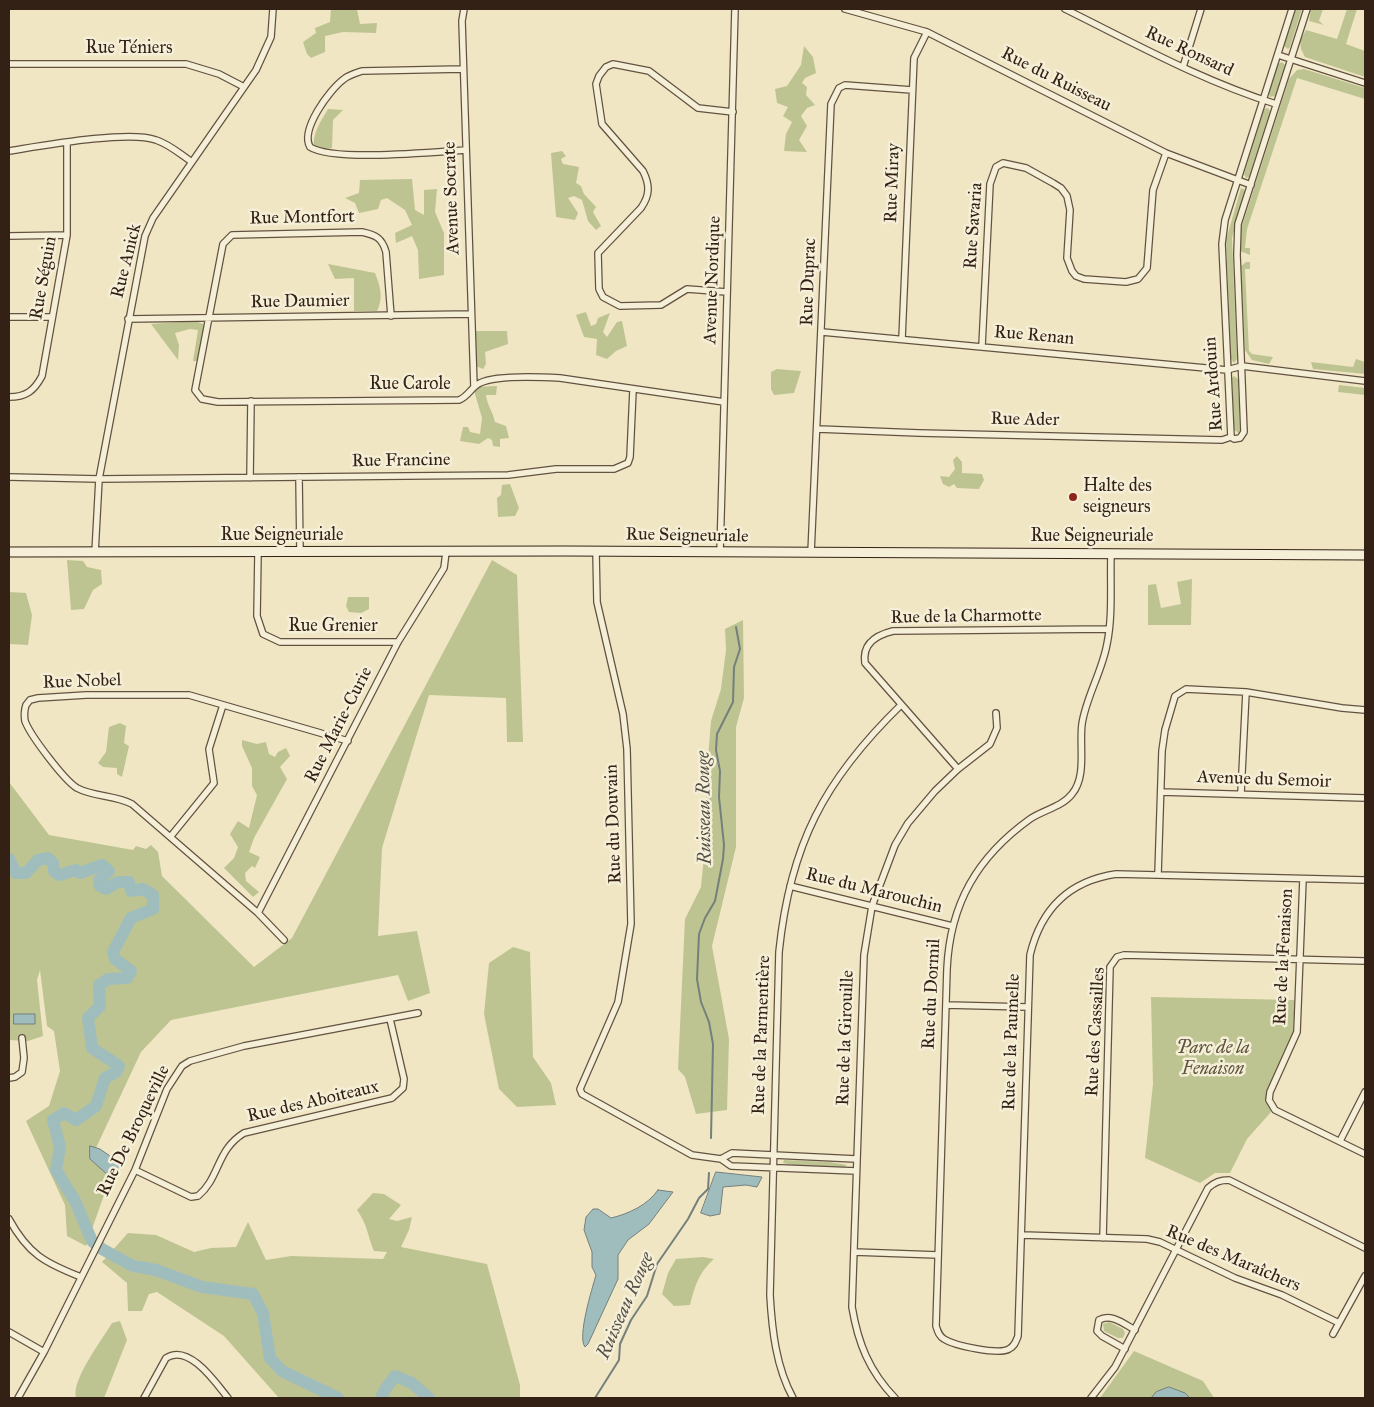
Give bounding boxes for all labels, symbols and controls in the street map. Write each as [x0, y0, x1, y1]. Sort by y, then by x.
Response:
street label: Rue Ronsard [1141, 22, 1237, 82]
street label: Rue Téniers [85, 38, 173, 60]
street label: Rue du Ruisseau [997, 43, 1115, 117]
street label: Avenue Socrate [439, 141, 465, 255]
street label: Rue Miray [881, 143, 905, 223]
street label: Rue Savaria [960, 182, 988, 270]
street label: Rue Montfort [249, 206, 355, 230]
street label: Avenue Nordique [700, 216, 726, 344]
street label: Rue Anick [107, 221, 147, 301]
street label: Rue Séguin [26, 235, 62, 321]
street label: Rue Duprac [797, 238, 821, 326]
street label: Rue Daumier [250, 290, 350, 314]
street label: Rue Renan [993, 322, 1075, 350]
street label: Rue Ardouin [1200, 336, 1228, 432]
street label: Rue Carole [369, 374, 451, 396]
street label: Rue Ader [990, 409, 1060, 431]
street label: Rue Francine [351, 449, 451, 473]
place label: Halte des seigneurs [1083, 476, 1152, 518]
marker: Halte des seigneurs [1067, 491, 1079, 503]
street label: Rue Seigneuriale [625, 524, 749, 548]
street label: Rue Seigneuriale [220, 525, 344, 547]
street label: Rue Seigneuriale [1030, 526, 1154, 548]
street label: Rue de la Charmotte [890, 605, 1042, 629]
street label: Rue Grenier [288, 616, 378, 638]
street label: Rue Marie-Curie [301, 663, 377, 787]
street label: Rue Nobel [42, 670, 122, 694]
water label: Ruisseau Rouge [693, 751, 717, 865]
street label: Rue du Douvain [601, 764, 627, 884]
street label: Avenue du Semoir [1197, 767, 1331, 793]
street label: Rue du Marouchin [804, 864, 944, 918]
street label: Rue de la Fenaison [1270, 888, 1298, 1026]
street label: Rue du Dormil [918, 938, 946, 1050]
street label: Rue de la Parmentière [748, 955, 776, 1115]
street label: Rue des Cassailles [1082, 967, 1110, 1097]
street label: Rue de la Girouille [833, 970, 859, 1106]
street label: Rue de la Paumelle [999, 973, 1025, 1111]
park label: Parc de la Fenaison [1176, 1038, 1250, 1080]
street label: Rue De Broqueville [93, 1062, 175, 1200]
street label: Rue des Aboiteaux [245, 1076, 381, 1128]
street label: Rue des Maraîchers [1162, 1221, 1304, 1297]
water label: Ruisseau Rouge [592, 1249, 660, 1363]

